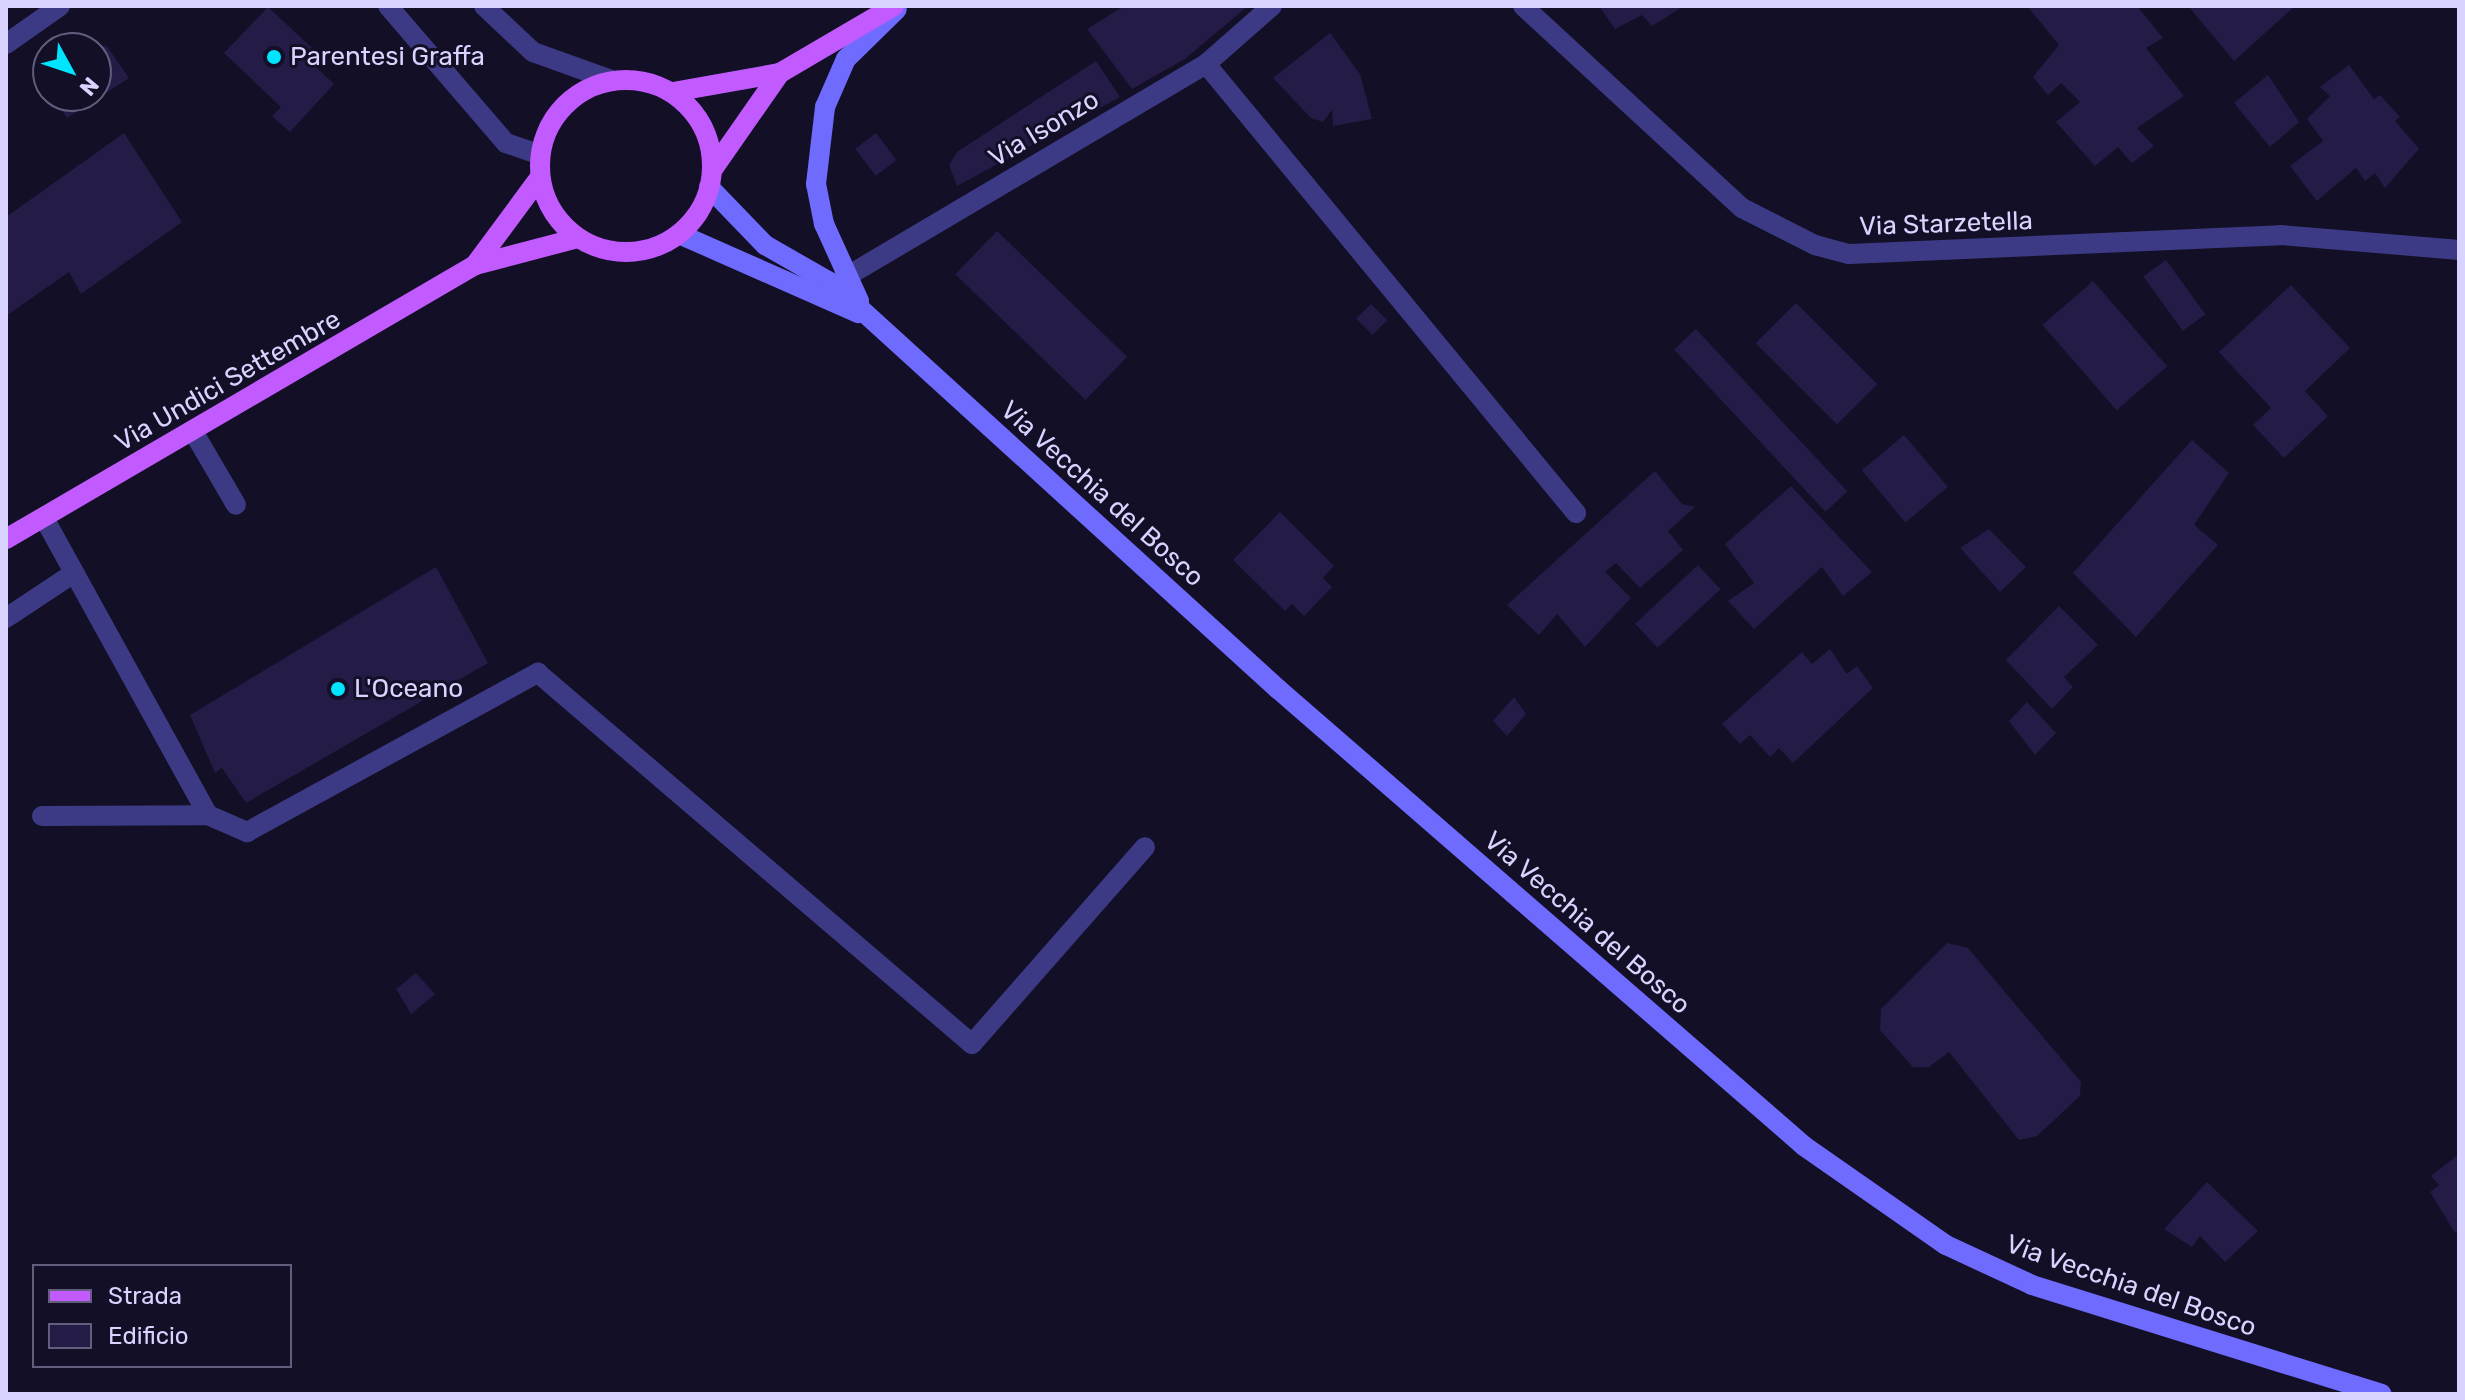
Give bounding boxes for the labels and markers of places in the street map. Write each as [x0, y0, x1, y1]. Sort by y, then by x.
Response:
place label: Parentesi Graffa [290, 41, 485, 73]
marker: Parentesi Graffa [265, 48, 283, 66]
place label: L'Oceano [354, 673, 463, 705]
marker: L'Oceano [329, 680, 347, 698]

